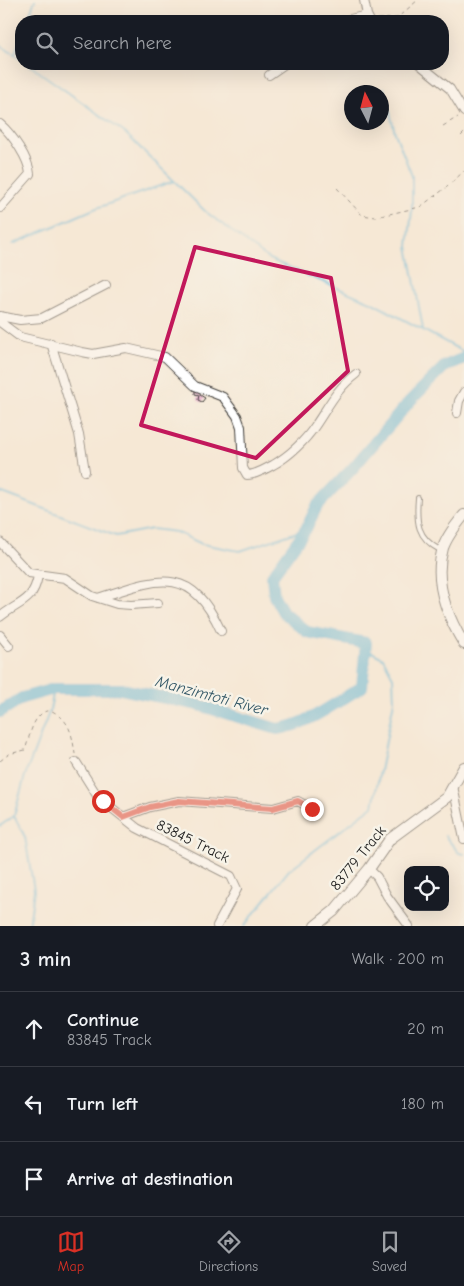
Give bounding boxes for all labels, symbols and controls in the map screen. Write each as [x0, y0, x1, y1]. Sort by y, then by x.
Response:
search box [15, 15, 449, 70]
icon: search [33, 29, 61, 57]
text: Search here [73, 32, 172, 54]
north arrow [344, 85, 389, 130]
water label: Manzimtoti River [153, 672, 270, 720]
route start [92, 790, 115, 813]
route end [301, 798, 324, 821]
street label: 83845 Track [153, 816, 233, 867]
street label: 83779 Track [326, 821, 390, 894]
map controls [404, 866, 449, 911]
button: locate [404, 866, 449, 911]
text: 3 min [20, 947, 71, 971]
text: Walk · 200 m [352, 950, 444, 968]
text: Continue [67, 1009, 139, 1031]
icon: ahead [20, 1015, 48, 1043]
text: 20 m [407, 1020, 444, 1038]
text: 83845 Track [67, 1031, 151, 1049]
icon: left [20, 1090, 48, 1118]
text: Turn left [67, 1093, 138, 1115]
text: 180 m [401, 1095, 444, 1113]
icon: arrive [20, 1165, 48, 1193]
text: Arrive at destination [67, 1168, 233, 1190]
tab: Map [57, 1228, 85, 1275]
tab: Directions [199, 1228, 258, 1275]
tab: Saved [372, 1228, 407, 1275]

